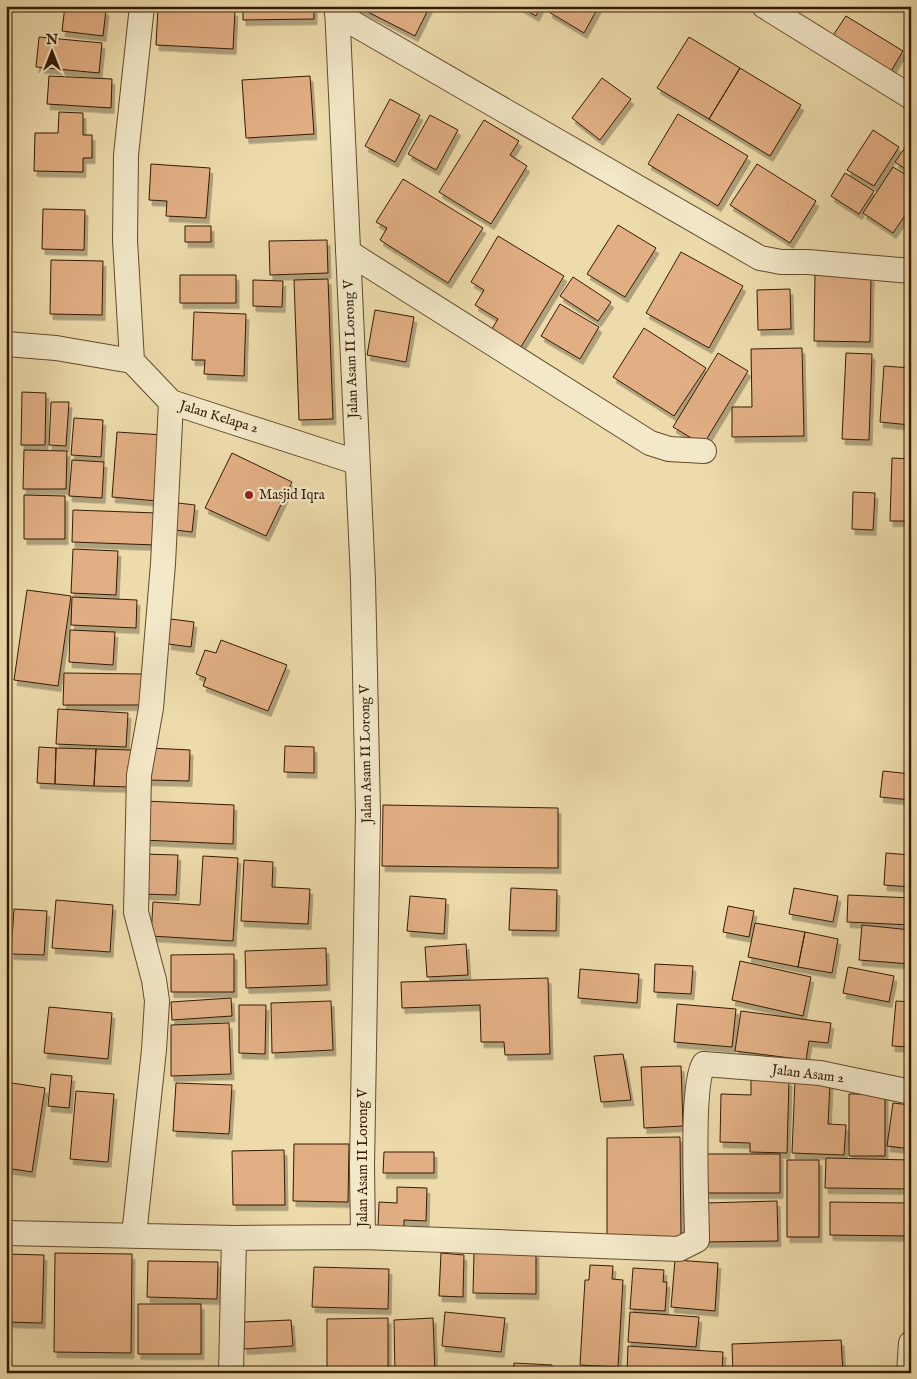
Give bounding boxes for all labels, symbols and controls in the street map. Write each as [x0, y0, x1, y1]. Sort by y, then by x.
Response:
north arrow [28, 28, 78, 78]
text: N [45, 31, 58, 49]
street label: Jalan Asam II Lorong V [340, 279, 362, 421]
street label: Jalan Kelapa 2 [175, 396, 261, 438]
place label: Masjid Iqra [259, 486, 326, 504]
marker: Masjid Iqra [243, 489, 255, 501]
street label: Jalan Asam II Lorong V [356, 684, 376, 825]
street label: Jalan Asam 2 [769, 1060, 846, 1087]
street label: Jalan Asam II Lorong V [354, 1088, 372, 1229]

